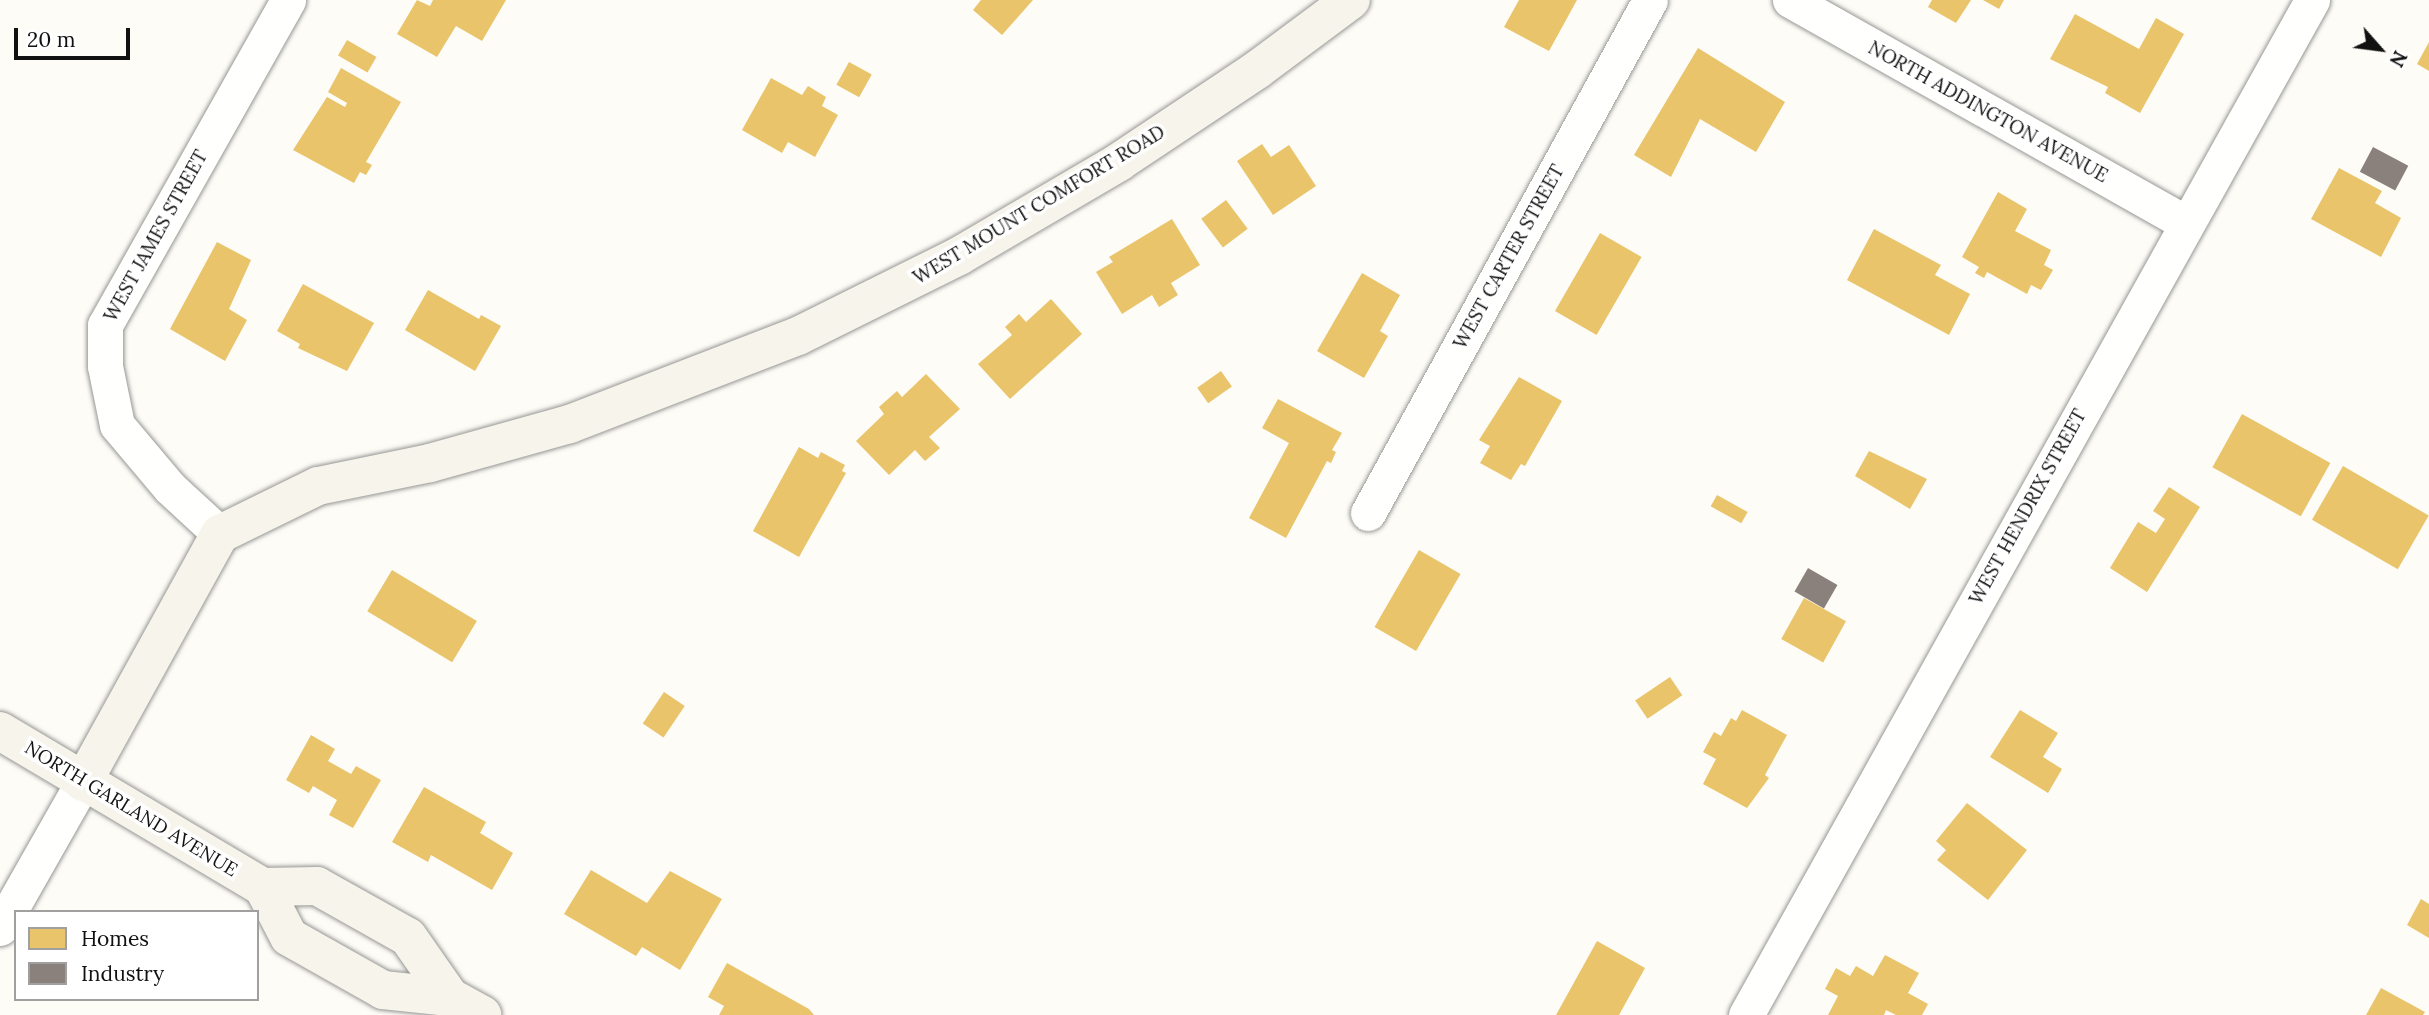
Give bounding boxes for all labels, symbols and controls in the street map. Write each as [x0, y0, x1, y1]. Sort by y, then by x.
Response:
scale bar [18, 14, 133, 58]
north arrow [2345, 14, 2415, 84]
text: 20 m [27, 26, 76, 53]
street label: NORTH ADDINGTON AVENUE [1864, 36, 2112, 188]
text: N [2384, 47, 2413, 71]
street label: WEST MOUNT COMFORT ROAD [909, 121, 1169, 289]
street label: WEST JAMES STREET [99, 146, 213, 326]
street label: WEST CARTER STREET [1449, 161, 1569, 353]
street label: WEST HENDRIX STREET [1965, 405, 2091, 609]
street label: NORTH GARLAND AVENUE [20, 736, 242, 882]
legend [14, 910, 259, 1001]
text: Homes [81, 925, 149, 952]
text: Industry [81, 960, 164, 987]

